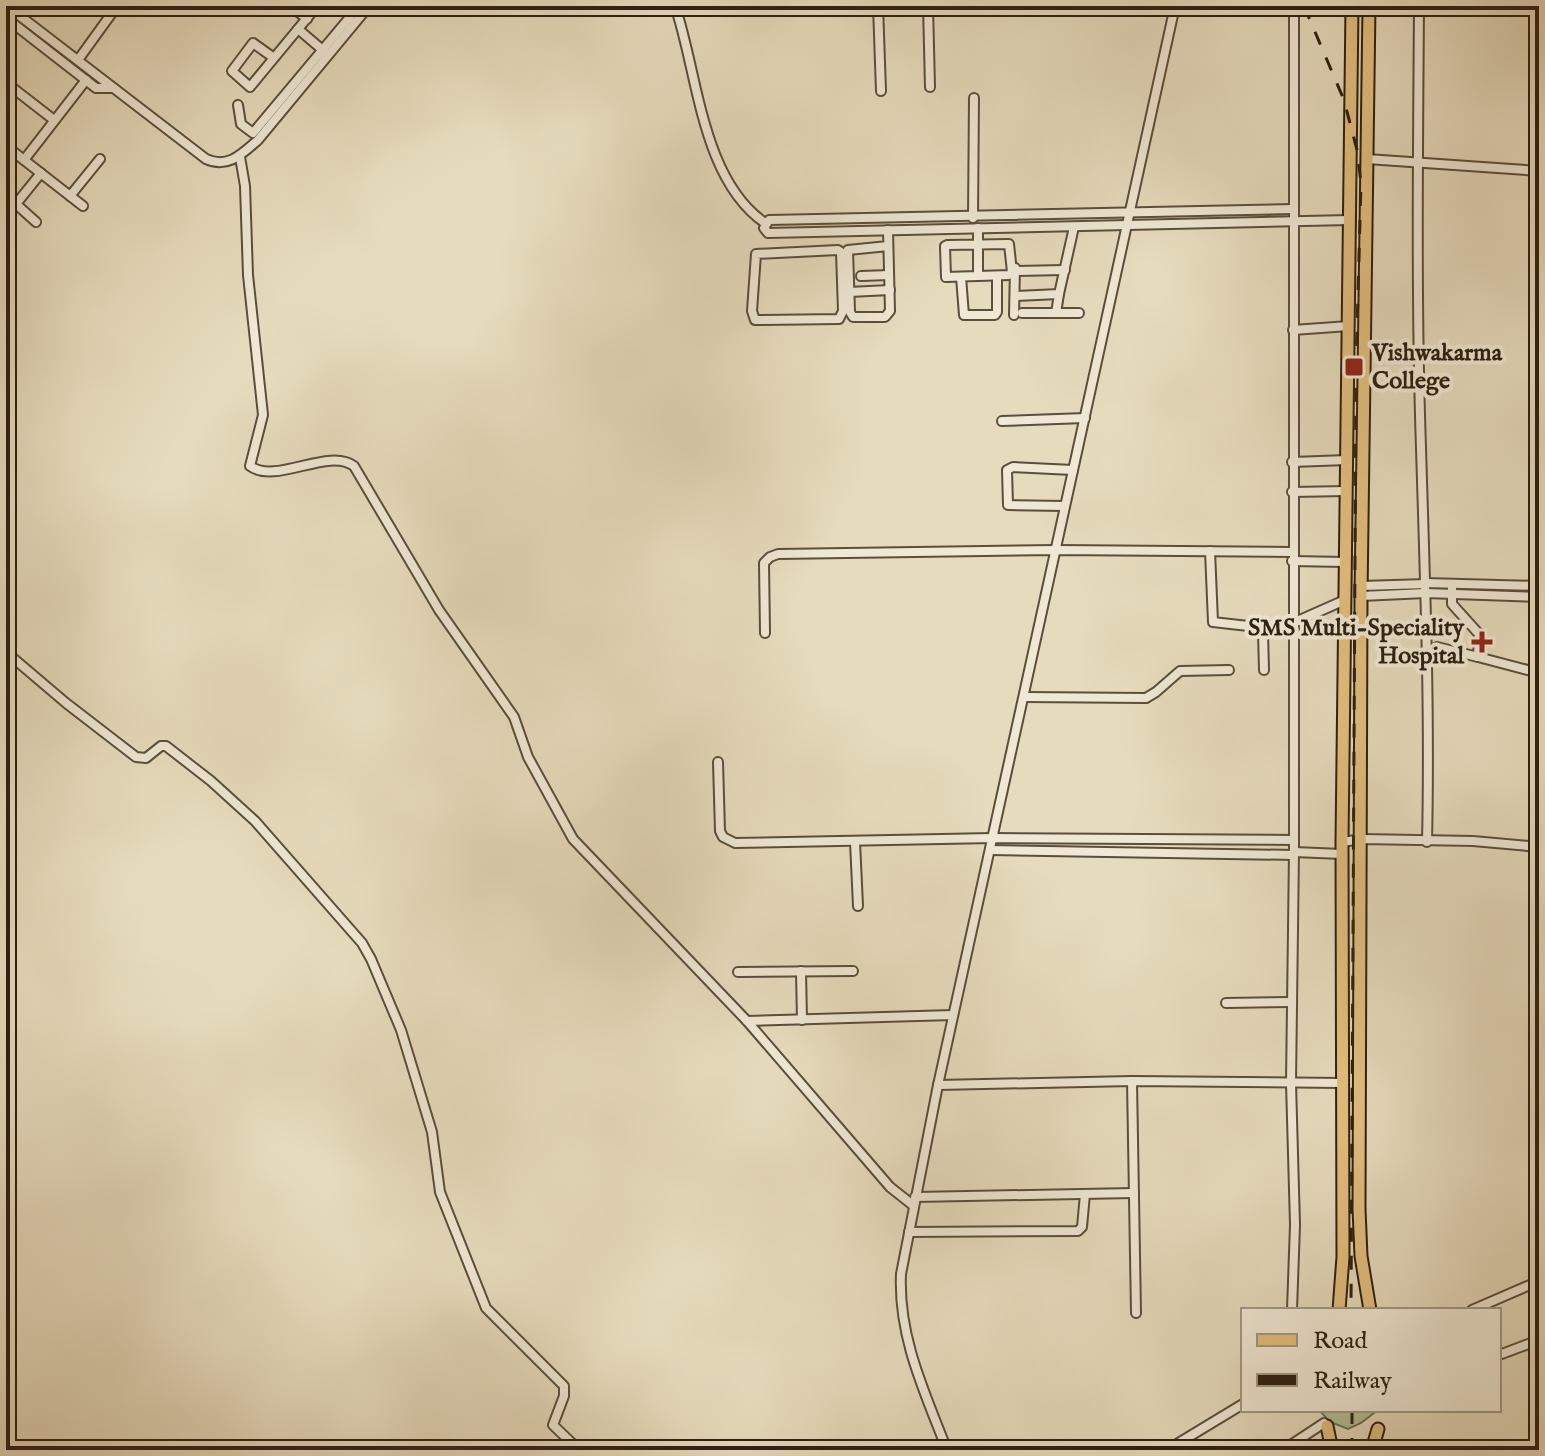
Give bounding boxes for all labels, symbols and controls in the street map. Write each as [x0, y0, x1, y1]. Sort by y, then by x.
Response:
place label: Vishwakarma College [1371, 338, 1503, 397]
marker: Vishwakarma College [1343, 356, 1365, 378]
place label: SMS Multi-Speciality Hospital [1248, 613, 1465, 672]
marker: SMS Multi-Speciality Hospital [1471, 631, 1493, 653]
legend [1241, 1308, 1501, 1412]
text: Road [1313, 1326, 1367, 1357]
text: Railway [1313, 1366, 1392, 1397]

